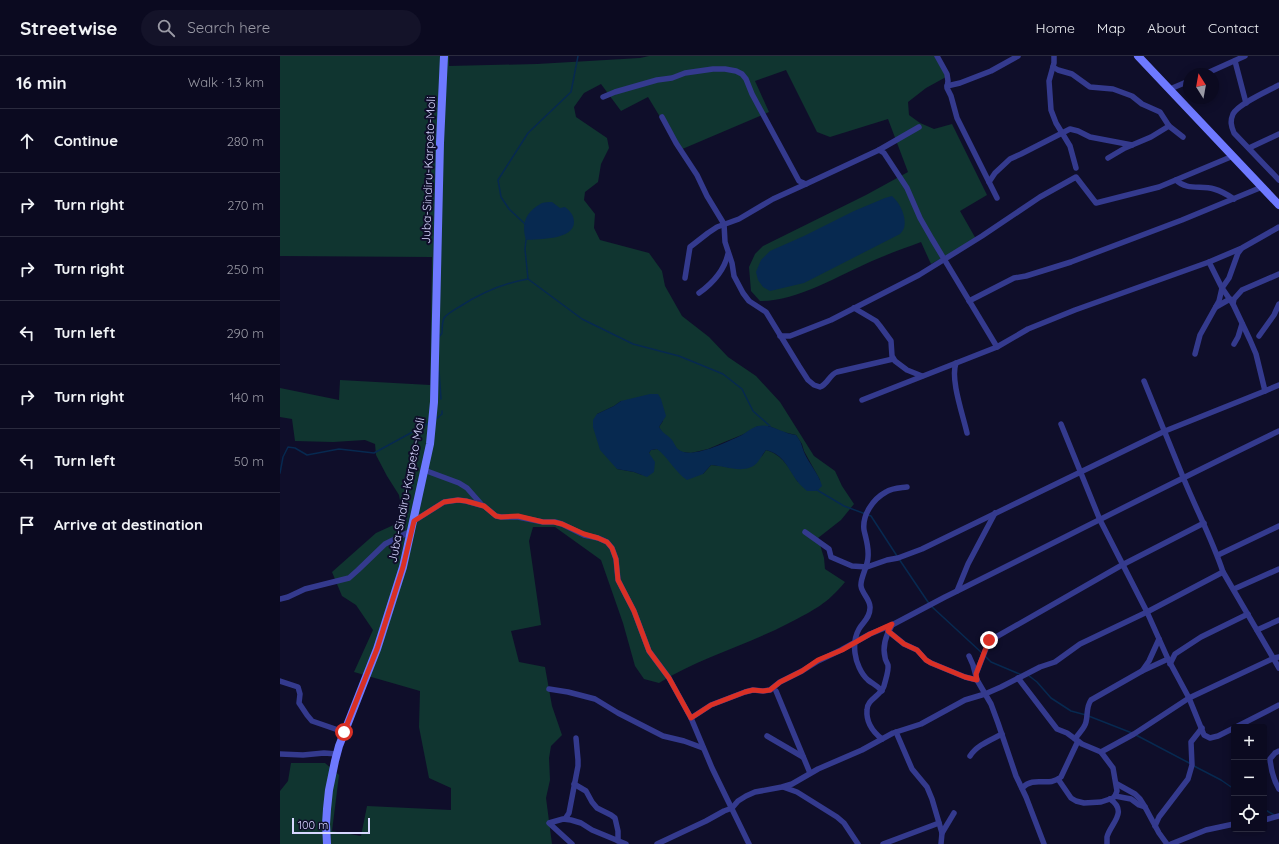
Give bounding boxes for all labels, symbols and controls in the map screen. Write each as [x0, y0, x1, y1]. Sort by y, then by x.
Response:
search box [141, 10, 421, 46]
text: Streetwise [20, 16, 117, 40]
icon: search [155, 17, 177, 39]
text: Search here [187, 18, 270, 37]
text: Home [1036, 19, 1075, 37]
text: Map [1097, 19, 1125, 37]
text: About [1147, 19, 1186, 37]
text: Contact [1208, 19, 1259, 37]
north arrow [1183, 68, 1219, 104]
text: 16 min [16, 72, 67, 93]
text: Walk · 1.3 km [188, 74, 264, 90]
street label: Juba-Sindiru-Karpeto-Moli [418, 96, 438, 244]
icon: ahead [16, 130, 38, 152]
text: Continue [54, 131, 118, 150]
text: 280 m [227, 133, 264, 149]
icon: right [16, 194, 38, 216]
text: Turn right [54, 195, 125, 214]
text: 270 m [227, 197, 264, 213]
icon: right [16, 258, 38, 280]
text: Turn right [54, 259, 125, 278]
text: 250 m [227, 261, 264, 277]
icon: left [16, 322, 38, 344]
text: Turn left [54, 323, 116, 342]
text: 290 m [226, 325, 264, 341]
icon: right [16, 386, 38, 408]
text: Turn right [54, 387, 125, 406]
text: 140 m [229, 389, 264, 405]
street label: Juba-Sindiru-Karpeto-Moli [385, 416, 427, 564]
icon: left [16, 450, 38, 472]
text: Turn left [54, 451, 116, 470]
text: 50 m [234, 453, 264, 469]
icon: arrive [16, 514, 38, 536]
text: Arrive at destination [54, 515, 203, 534]
route end [980, 631, 998, 649]
route start [335, 723, 353, 741]
map controls [1231, 724, 1267, 832]
button: + [1231, 724, 1267, 760]
button: − [1231, 760, 1267, 796]
button: locate [1231, 796, 1267, 832]
scale bar [292, 816, 370, 835]
text: 100 m [298, 818, 328, 832]

